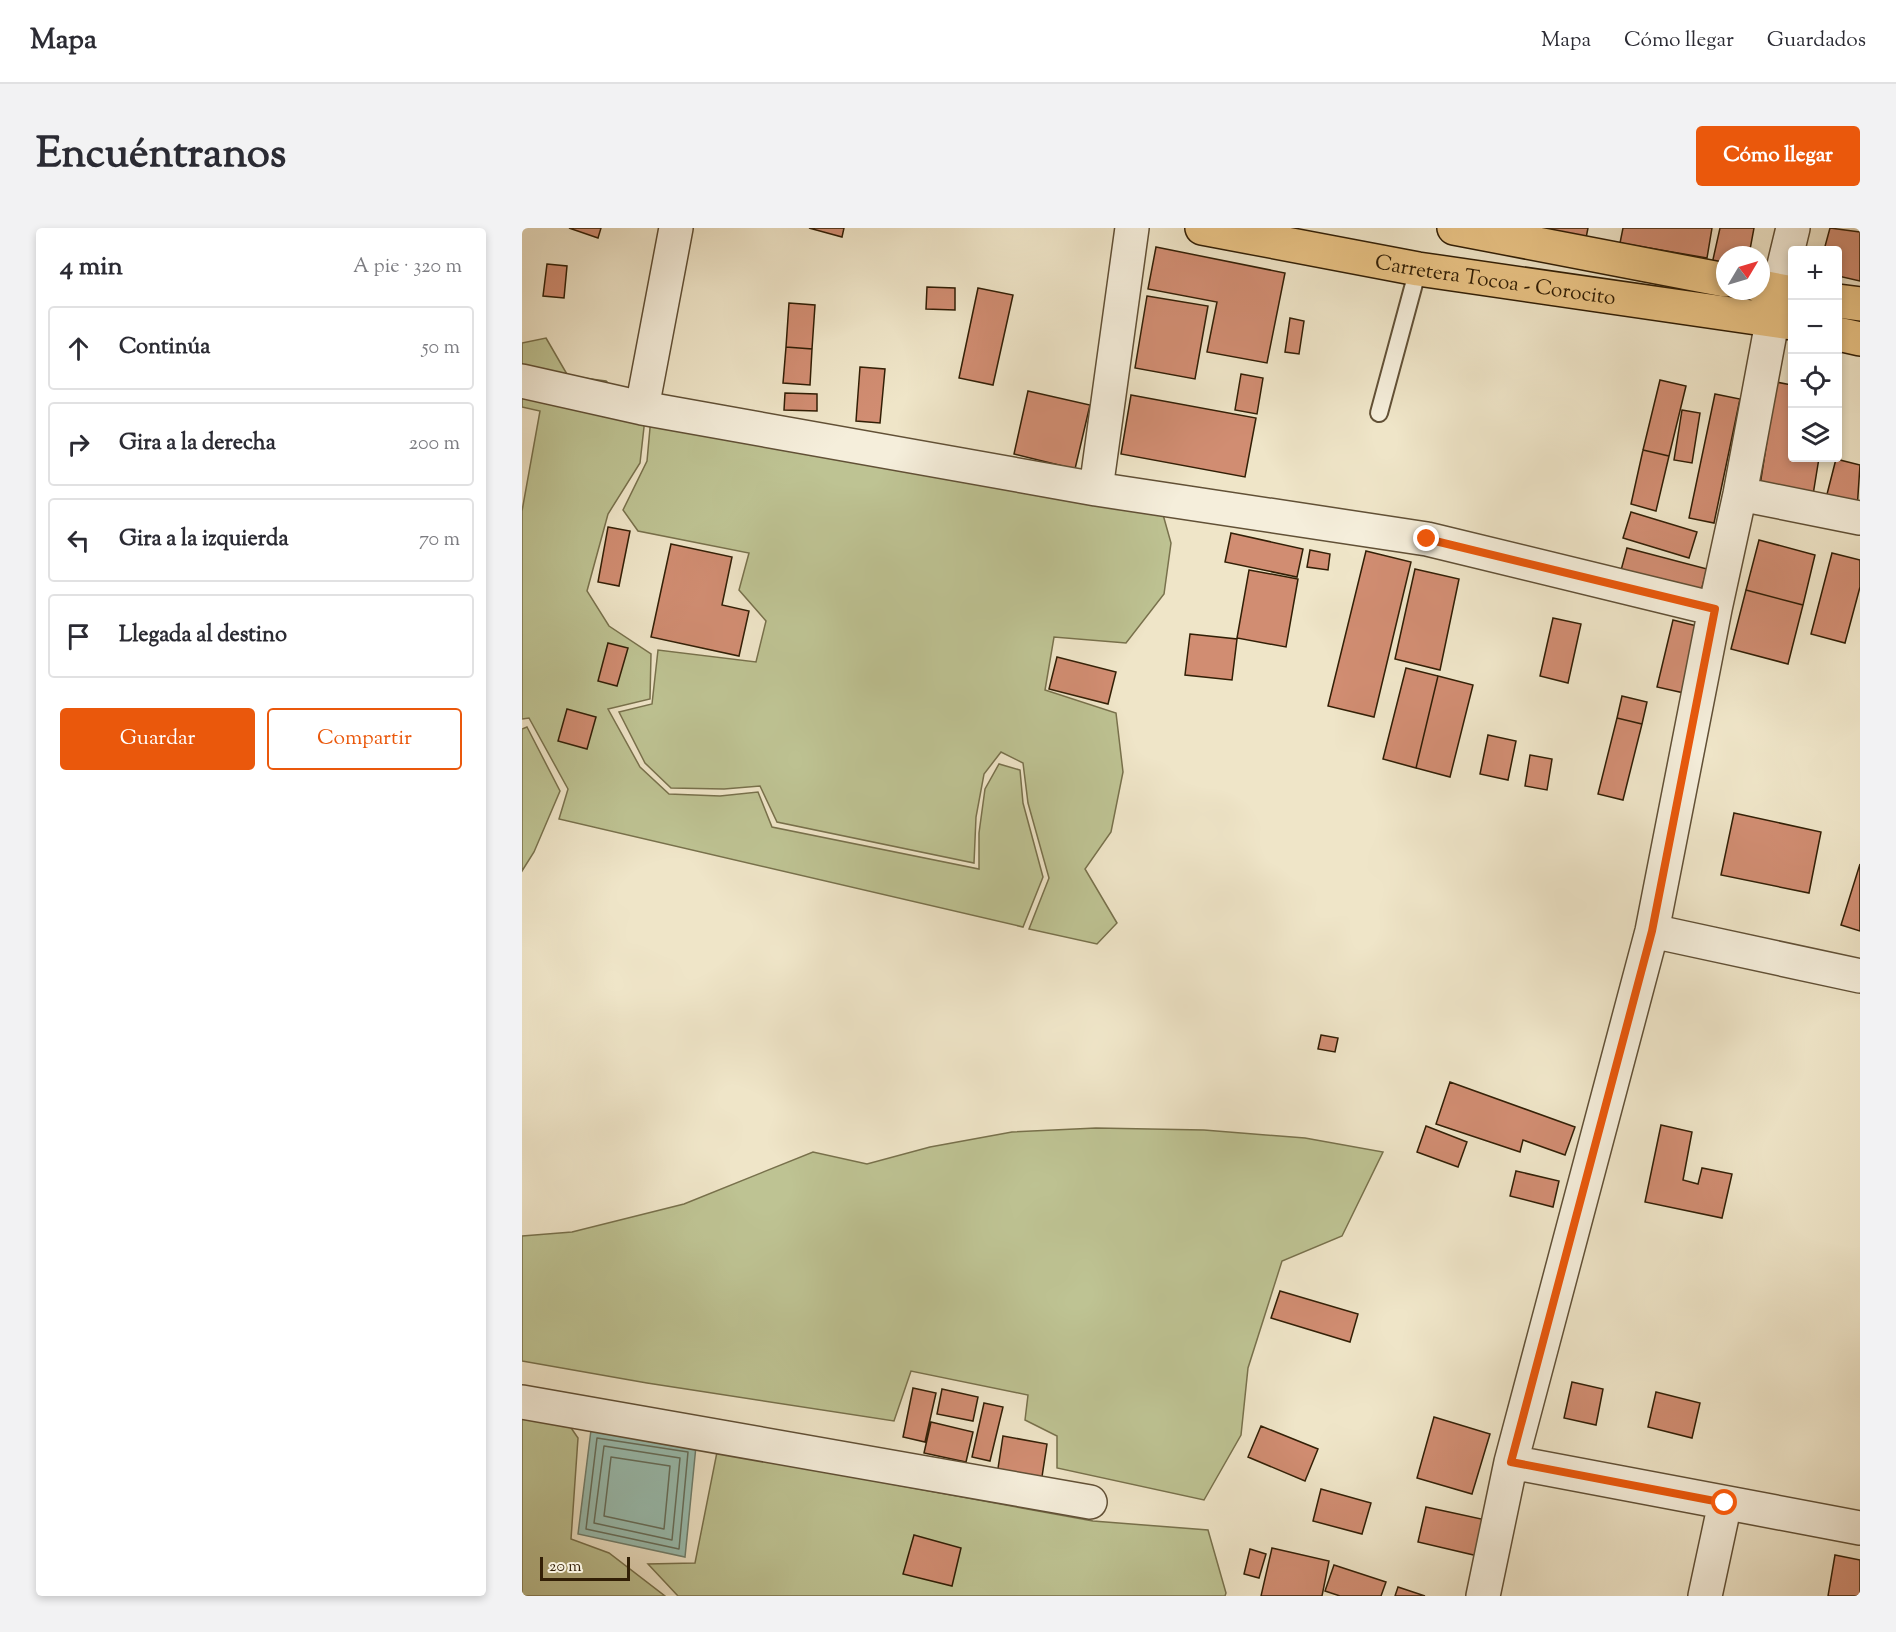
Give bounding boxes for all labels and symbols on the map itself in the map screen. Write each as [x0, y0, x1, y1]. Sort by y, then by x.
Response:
north arrow [1716, 246, 1770, 300]
street label: Carretera Tocoa - Corocito [1372, 248, 1617, 314]
route end [1413, 525, 1439, 551]
route start [1711, 1489, 1737, 1515]
scale bar [540, 1554, 630, 1582]

